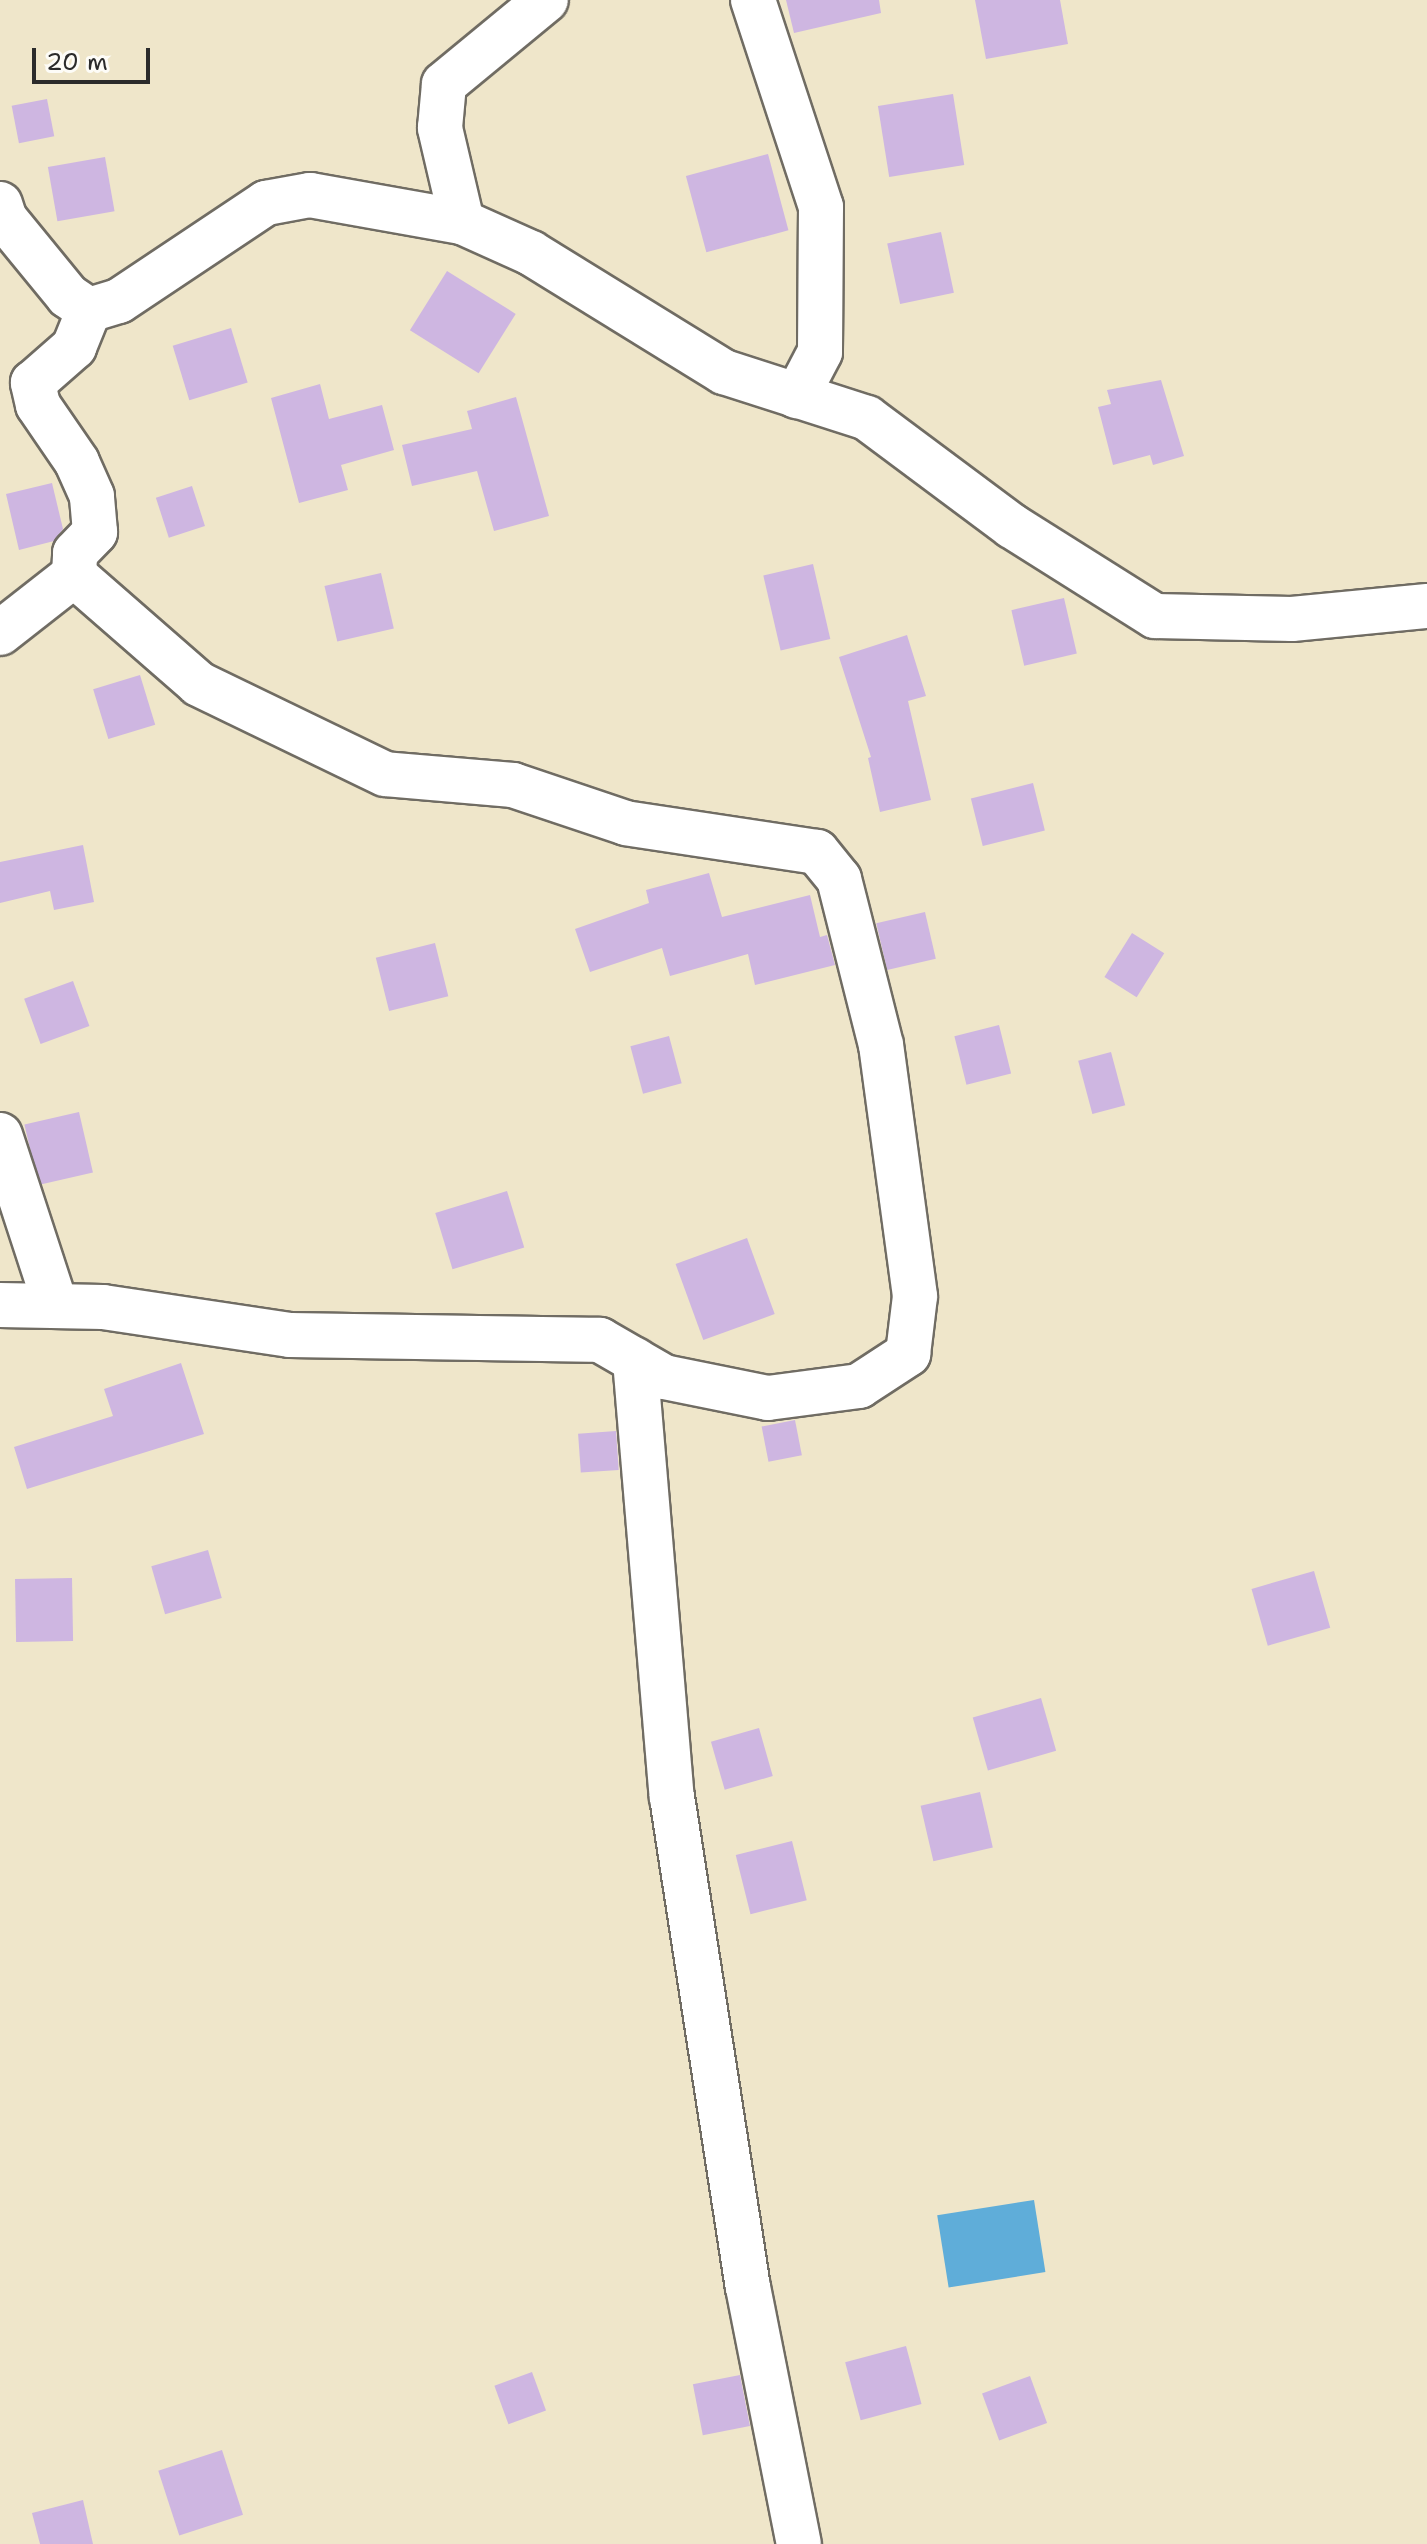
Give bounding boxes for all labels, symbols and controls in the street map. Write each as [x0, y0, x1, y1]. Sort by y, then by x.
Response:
scale bar [36, 32, 154, 82]
text: 20 m [46, 46, 108, 78]

